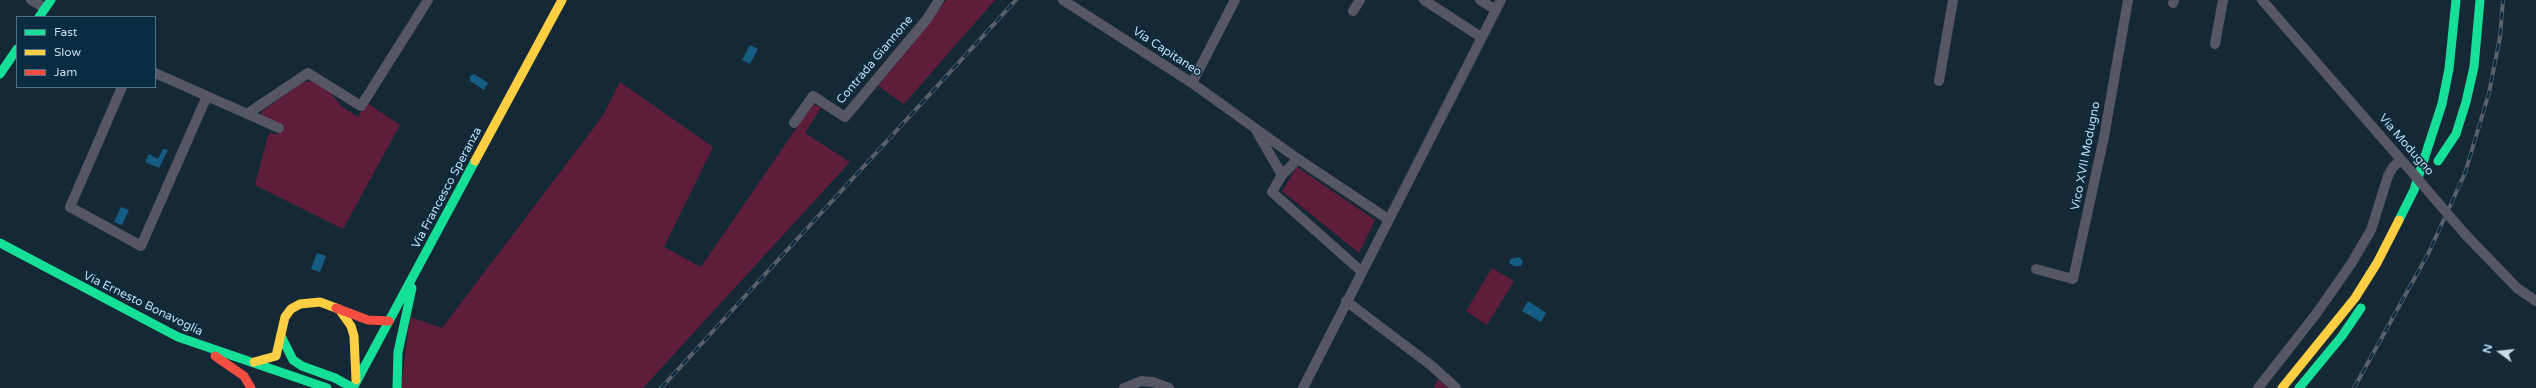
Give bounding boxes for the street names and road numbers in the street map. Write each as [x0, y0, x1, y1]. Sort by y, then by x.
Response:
street label: Contrada Giannone [834, 13, 916, 107]
street label: Via Capitaneo [1130, 24, 1204, 80]
street label: Vico XVII Modugno [2068, 100, 2104, 212]
street label: Via Modugno [2375, 111, 2437, 179]
street label: Via Francesco Speranza [409, 125, 485, 251]
street label: Via Ernesto Bonavoglia [81, 269, 205, 339]

